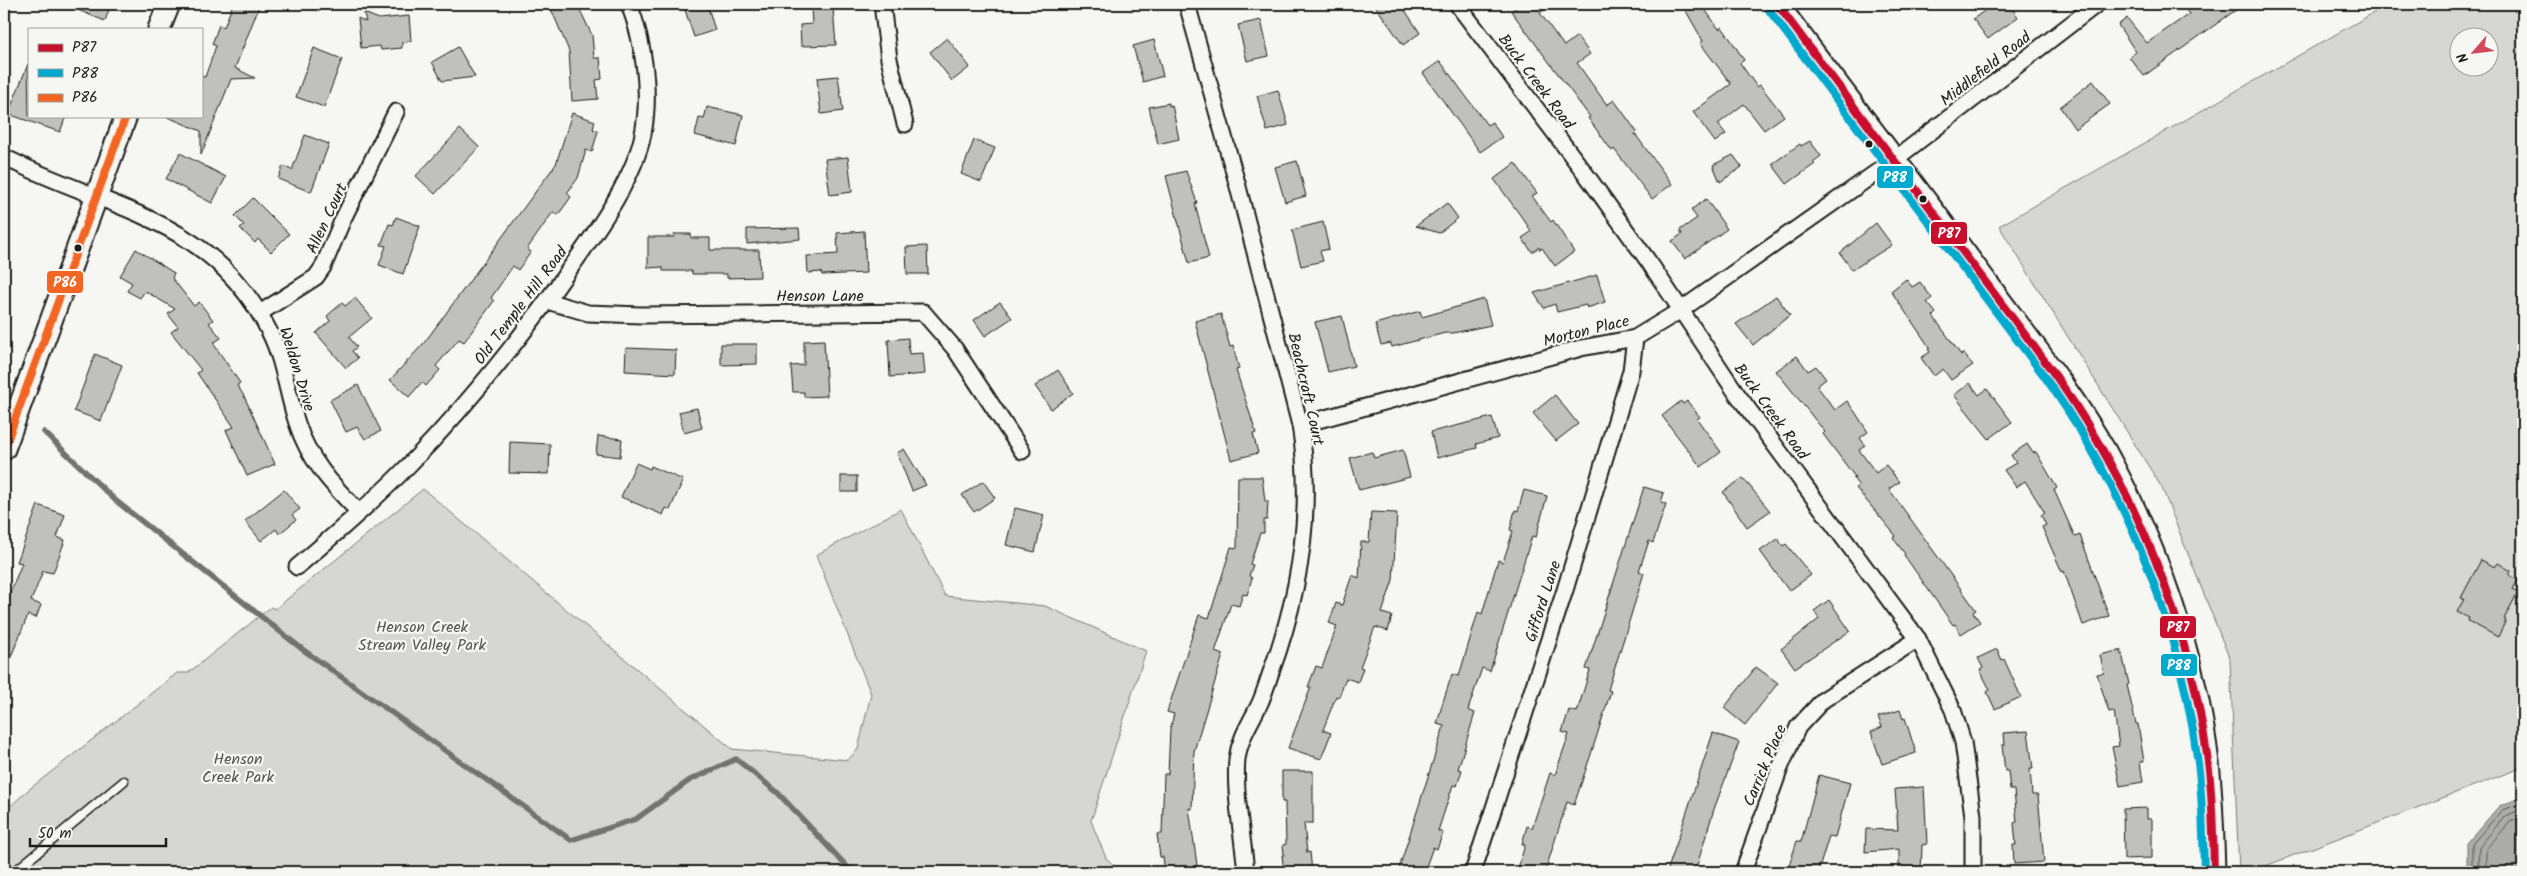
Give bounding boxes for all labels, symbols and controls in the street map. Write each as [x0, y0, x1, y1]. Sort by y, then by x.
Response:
street label: Middlefield Road [1935, 25, 2038, 113]
legend [28, 28, 202, 118]
north arrow [2450, 28, 2500, 78]
street label: Buck Creek Road [1491, 29, 1581, 136]
text: P87 [72, 36, 97, 60]
text: N [2452, 48, 2475, 67]
text: P88 [72, 62, 99, 86]
text: P86 [72, 86, 98, 110]
unlabelled marker [1864, 139, 1874, 149]
line badge: P88 [1876, 165, 1914, 189]
text: P88 [1883, 167, 1908, 189]
street label: Allen Court [300, 178, 355, 258]
unlabelled marker [1918, 194, 1928, 204]
line badge: P87 [1930, 221, 1968, 245]
text: P87 [1938, 223, 1961, 245]
street label: Old Temple Hill Road [468, 241, 575, 370]
unlabelled marker [73, 243, 83, 253]
line badge: P86 [46, 270, 84, 294]
text: P86 [53, 272, 77, 294]
street label: Henson Lane [776, 284, 864, 309]
street label: Morton Place [1541, 309, 1632, 354]
street label: Weldon Drive [272, 324, 321, 415]
street label: Beachcraft Court [1280, 330, 1331, 449]
street label: Buck Creek Road [1727, 358, 1815, 466]
street label: Gifford Lane [1518, 557, 1568, 646]
park label: Henson Creek Stream Valley Park [358, 615, 486, 658]
line badge: P87 [2159, 615, 2197, 639]
text: P87 [2167, 617, 2190, 639]
line badge: P88 [2160, 653, 2198, 677]
text: P88 [2167, 655, 2192, 677]
street label: Carrick Place [1737, 721, 1794, 810]
park label: Henson Creek Park [202, 747, 275, 790]
scale bar [30, 816, 166, 848]
text: 50 m [38, 822, 72, 846]

